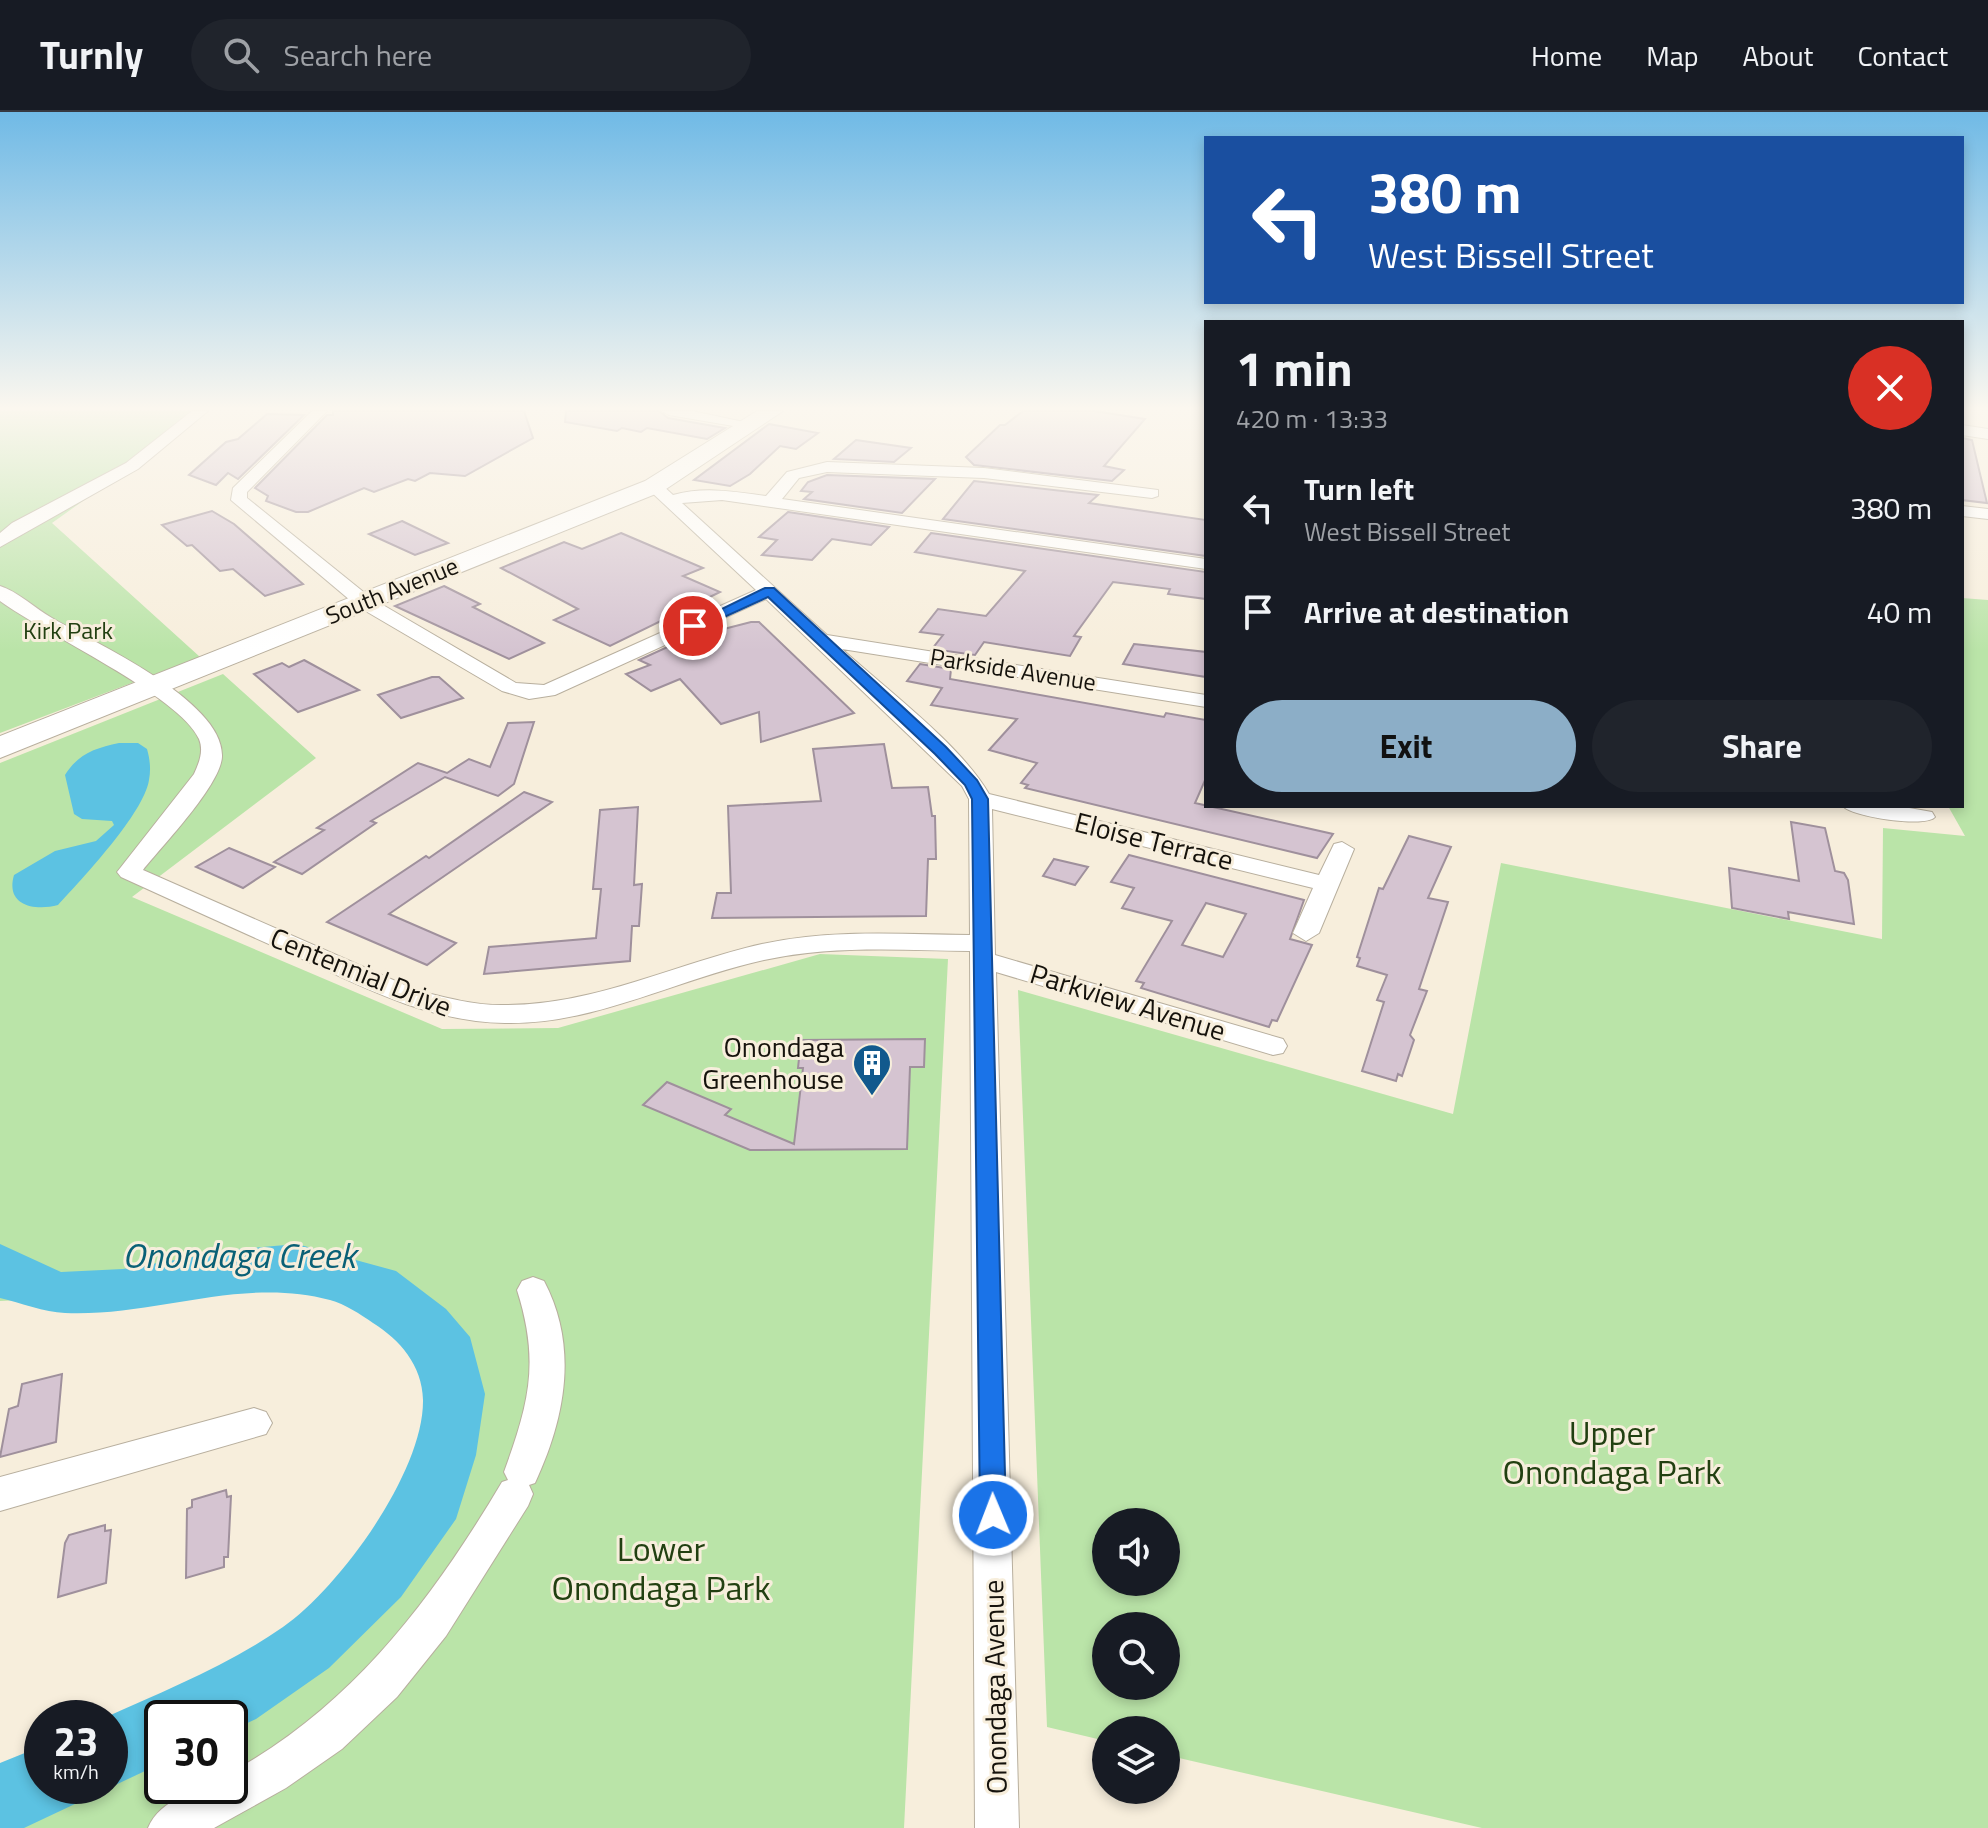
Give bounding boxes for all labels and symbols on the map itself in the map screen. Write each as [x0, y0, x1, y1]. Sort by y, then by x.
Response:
street label: South Avenue [320, 547, 463, 633]
pin [659, 592, 727, 660]
park label: Kirk Park [23, 612, 113, 648]
street label: Parkside Avenue [928, 638, 1099, 700]
street label: Eloise Terrace [1070, 800, 1238, 881]
street label: Centennial Drive [264, 916, 458, 1027]
street label: Parkview Avenue [1025, 951, 1231, 1052]
place label: Onondaga Greenhouse [702, 1025, 844, 1100]
building icon: Onondaga Greenhouse [851, 1042, 893, 1097]
water label: Onondaga Creek [122, 1227, 360, 1282]
park label: Upper Onondaga Park [1503, 1406, 1722, 1497]
position arrow [951, 1473, 1035, 1557]
park label: Lower Onondaga Park [552, 1522, 771, 1613]
street label: Onondaga Avenue [971, 1579, 1018, 1795]
speed limit sign: 30 [144, 1700, 248, 1804]

